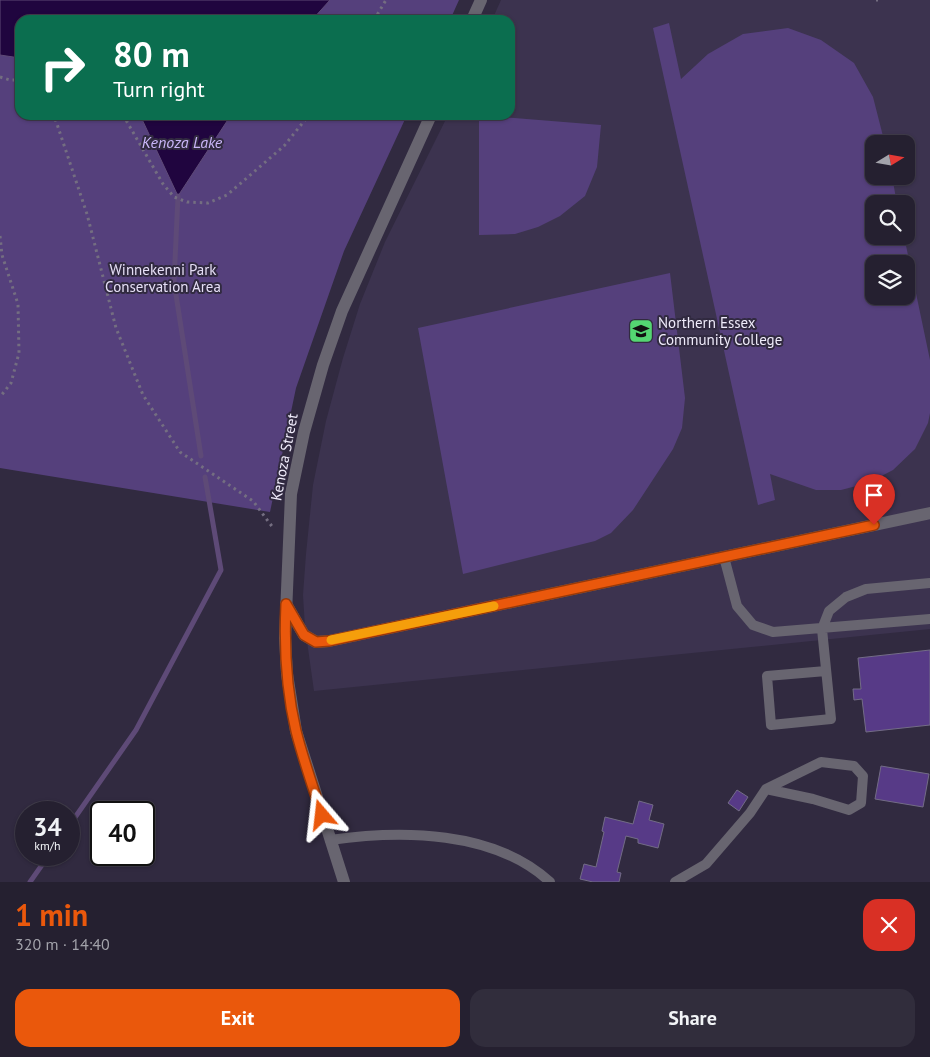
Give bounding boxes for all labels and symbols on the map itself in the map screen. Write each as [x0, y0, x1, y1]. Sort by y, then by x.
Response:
water label: Kenoza Lake [142, 132, 223, 152]
north arrow [865, 135, 915, 185]
park label: Winnekenni Park Conservation Area [105, 260, 221, 296]
place label: Northern Essex Community College [658, 313, 782, 349]
school or university icon: Northern Essex Community College [628, 318, 654, 344]
street label: Kenoza Street [266, 412, 302, 502]
pin [853, 474, 895, 525]
position arrow [295, 788, 347, 840]
speed limit sign: 40 [90, 801, 155, 866]

